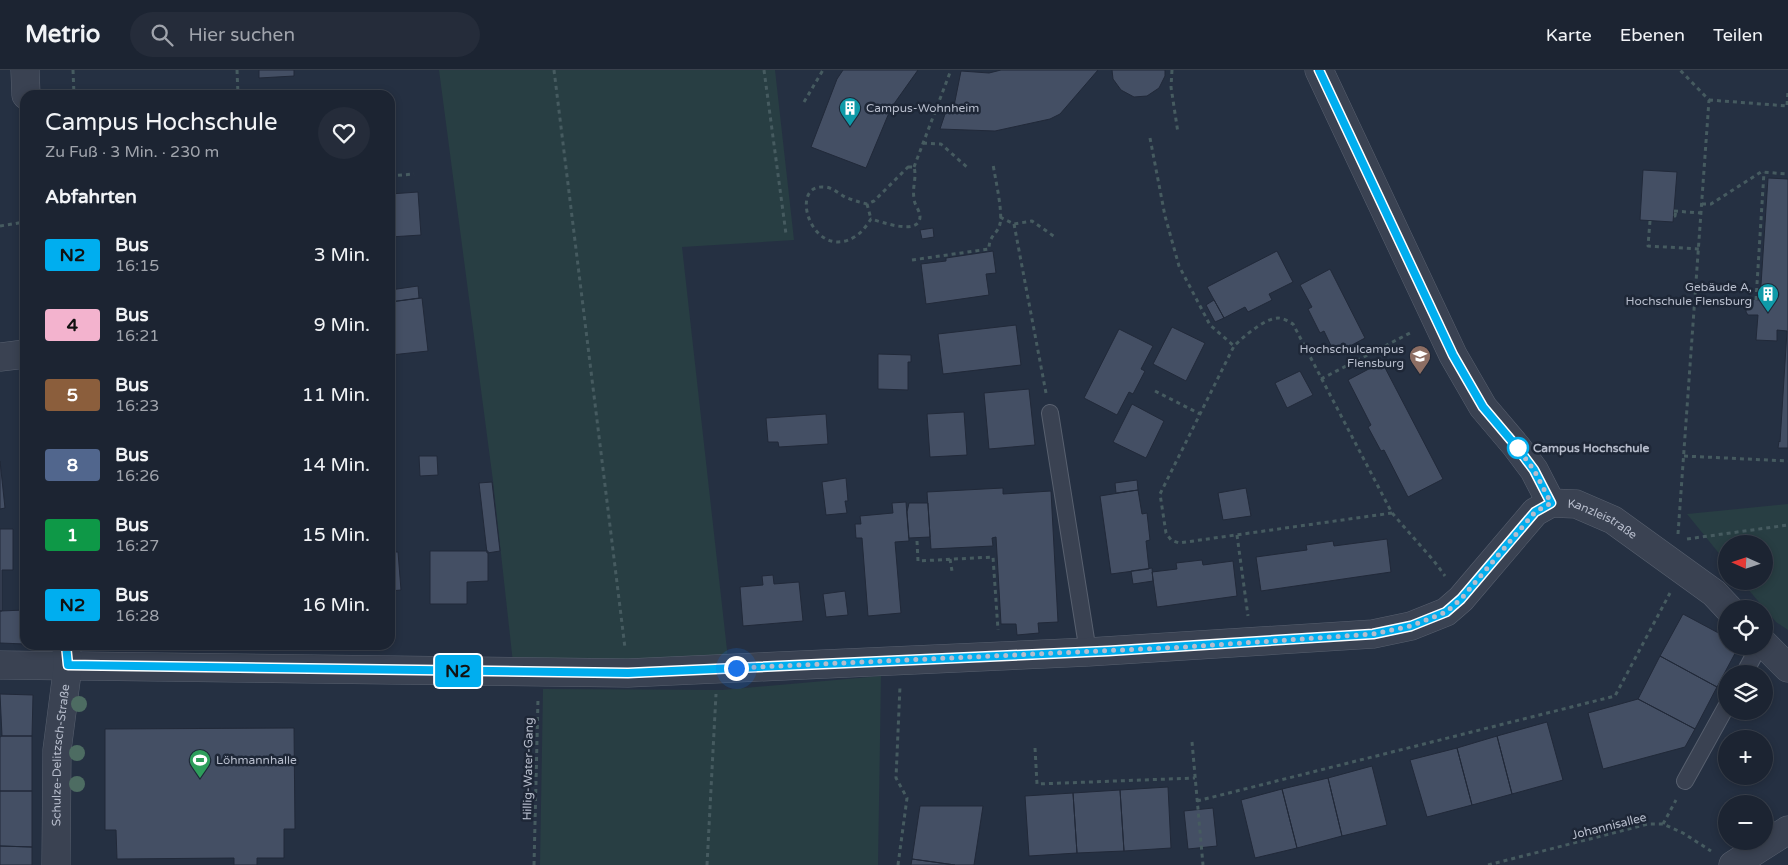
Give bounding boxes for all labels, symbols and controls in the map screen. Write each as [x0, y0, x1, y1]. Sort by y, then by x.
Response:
search box [130, 12, 480, 57]
text: Metrio [25, 20, 100, 49]
icon: search [148, 21, 176, 49]
text: Hier suchen [188, 24, 295, 46]
text: Karte [1546, 24, 1592, 46]
text: Ebenen [1620, 24, 1685, 46]
text: Teilen [1713, 24, 1763, 46]
building icon: Campus-Wohnheim [838, 96, 862, 127]
place label: Campus-Wohnheim [866, 101, 979, 115]
button: heart [318, 107, 370, 159]
text: Campus Hochschule [45, 108, 278, 137]
text: Zu Fuß · 3 Min. · 230 m [45, 142, 219, 162]
text: Abfahrten [45, 186, 137, 208]
text: Bus [115, 234, 149, 256]
text: N2 [60, 244, 85, 266]
text: 3 Min. [314, 244, 370, 266]
text: 16:15 [115, 256, 159, 276]
place label: Gebäude A, Hochschule Flensburg [1626, 280, 1752, 308]
building icon: Gebäude A, Hochschule Flensburg [1756, 282, 1780, 313]
text: Bus [115, 304, 149, 326]
text: 4 [67, 314, 78, 336]
text: 9 Min. [314, 314, 370, 336]
text: 16:21 [115, 326, 159, 346]
place label: Hochschulcampus Flensburg [1300, 342, 1404, 370]
school or university icon: Hochschulcampus Flensburg [1408, 344, 1432, 375]
text: Bus [115, 374, 149, 396]
text: 5 [67, 384, 78, 406]
text: 11 Min. [302, 384, 370, 406]
text: 16:23 [115, 396, 159, 416]
marker: Campus Hochschule [1507, 437, 1529, 459]
place label: Campus Hochschule [1533, 441, 1649, 456]
text: Bus [115, 444, 149, 466]
text: 8 [67, 454, 78, 476]
text: 14 Min. [302, 454, 370, 476]
text: 16:26 [115, 466, 159, 486]
street label: Kanzleistraße [1567, 497, 1640, 542]
text: Bus [115, 514, 149, 536]
text: 1 [67, 524, 78, 546]
text: 15 Min. [302, 524, 370, 546]
north arrow [1718, 535, 1772, 590]
map controls [1718, 535, 1773, 850]
text: 16:27 [115, 536, 159, 556]
text: Bus [115, 584, 149, 606]
text: N2 [60, 594, 85, 616]
text: 16 Min. [302, 594, 370, 616]
button: locate [1718, 600, 1773, 655]
text: 16:28 [115, 606, 159, 626]
line badge: N2 [436, 655, 480, 687]
your location [724, 656, 749, 681]
text: N2 [445, 660, 471, 682]
button: layers [1718, 665, 1773, 720]
street label: Schulze-Delitzsch-Straße [49, 683, 72, 826]
street label: Hillig-Water-Gang [520, 717, 536, 821]
button: + [1718, 730, 1773, 785]
sports icon: Löhmannhalle [188, 748, 212, 779]
place label: Löhmannhalle [216, 753, 297, 767]
button: − [1718, 795, 1773, 850]
street label: Johannisallee [1570, 810, 1648, 842]

